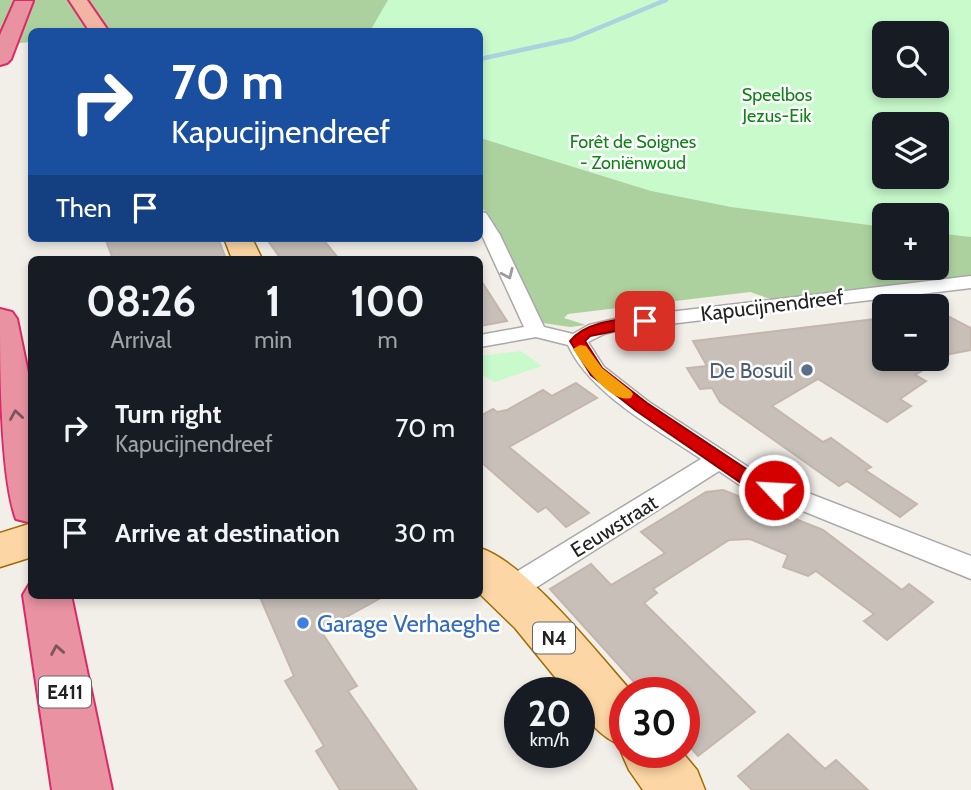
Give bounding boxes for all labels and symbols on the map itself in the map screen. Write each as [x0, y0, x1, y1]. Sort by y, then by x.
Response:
park label: Speelbos Jezus-Eik [742, 84, 812, 127]
park label: Forêt de Soignes - Zoniënwoud [570, 131, 696, 174]
one-way arrow [500, 267, 514, 279]
street label: Kapucijnendreef [699, 284, 845, 327]
pin [615, 291, 675, 351]
place label: De Bosuil [709, 358, 793, 383]
marker: De Bosuil [799, 362, 815, 378]
one-way arrow [9, 409, 24, 421]
position arrow [737, 453, 811, 527]
street label: Eeuwstraat [566, 490, 662, 562]
place label: Garage Verhaeghe [317, 609, 500, 638]
marker: Garage Verhaeghe [295, 615, 311, 631]
road number: N4 [533, 622, 575, 653]
one-way arrow [50, 645, 65, 656]
road number: E411 [39, 677, 91, 708]
speed limit sign: 30 [609, 677, 700, 768]

